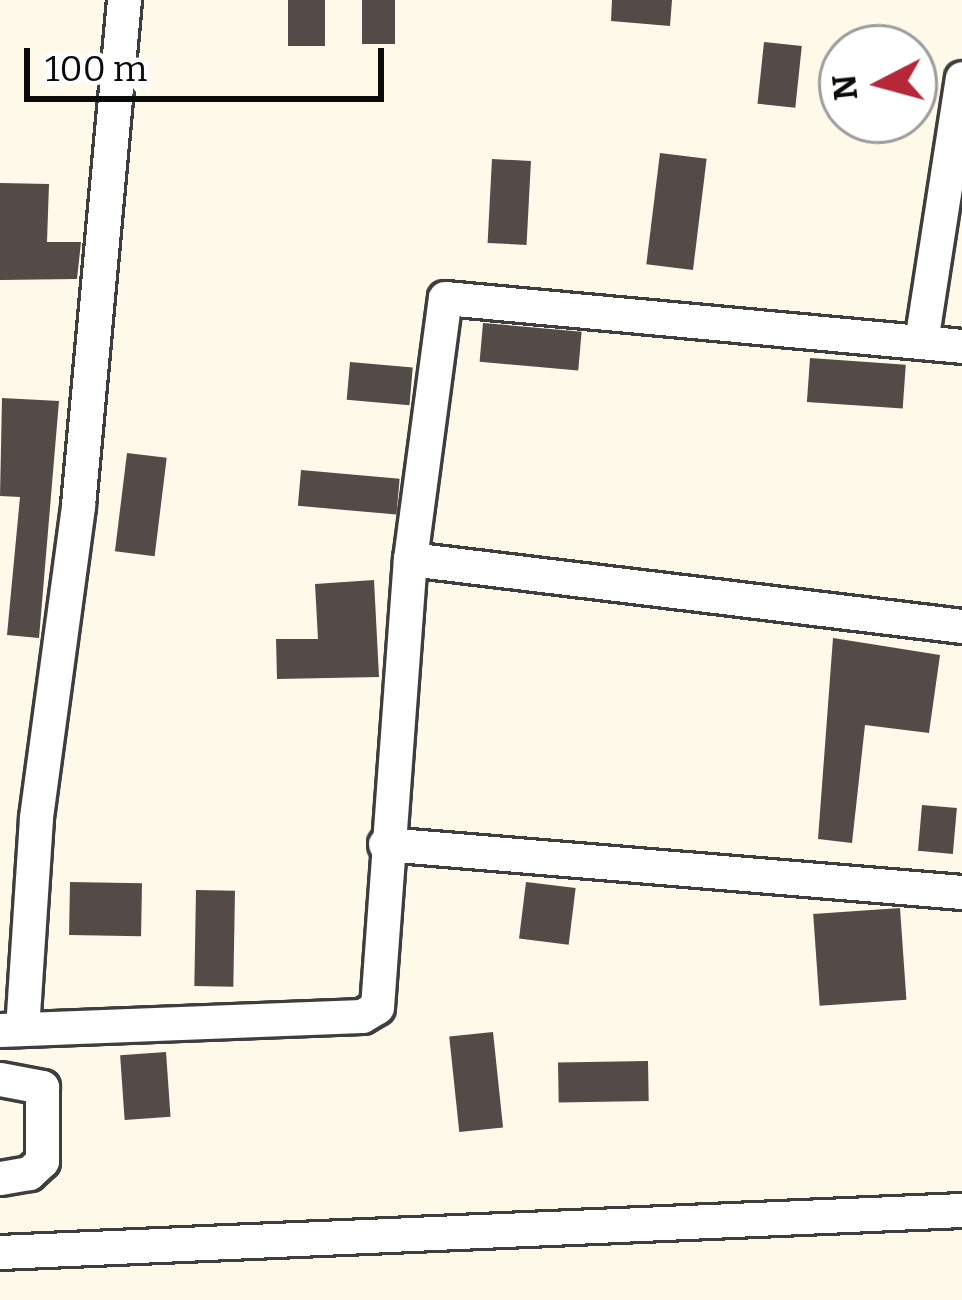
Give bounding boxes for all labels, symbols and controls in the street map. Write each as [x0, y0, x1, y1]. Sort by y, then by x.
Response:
scale bar [30, 24, 390, 98]
north arrow [818, 24, 938, 144]
text: 100 m [45, 47, 147, 91]
text: N [824, 73, 866, 102]

